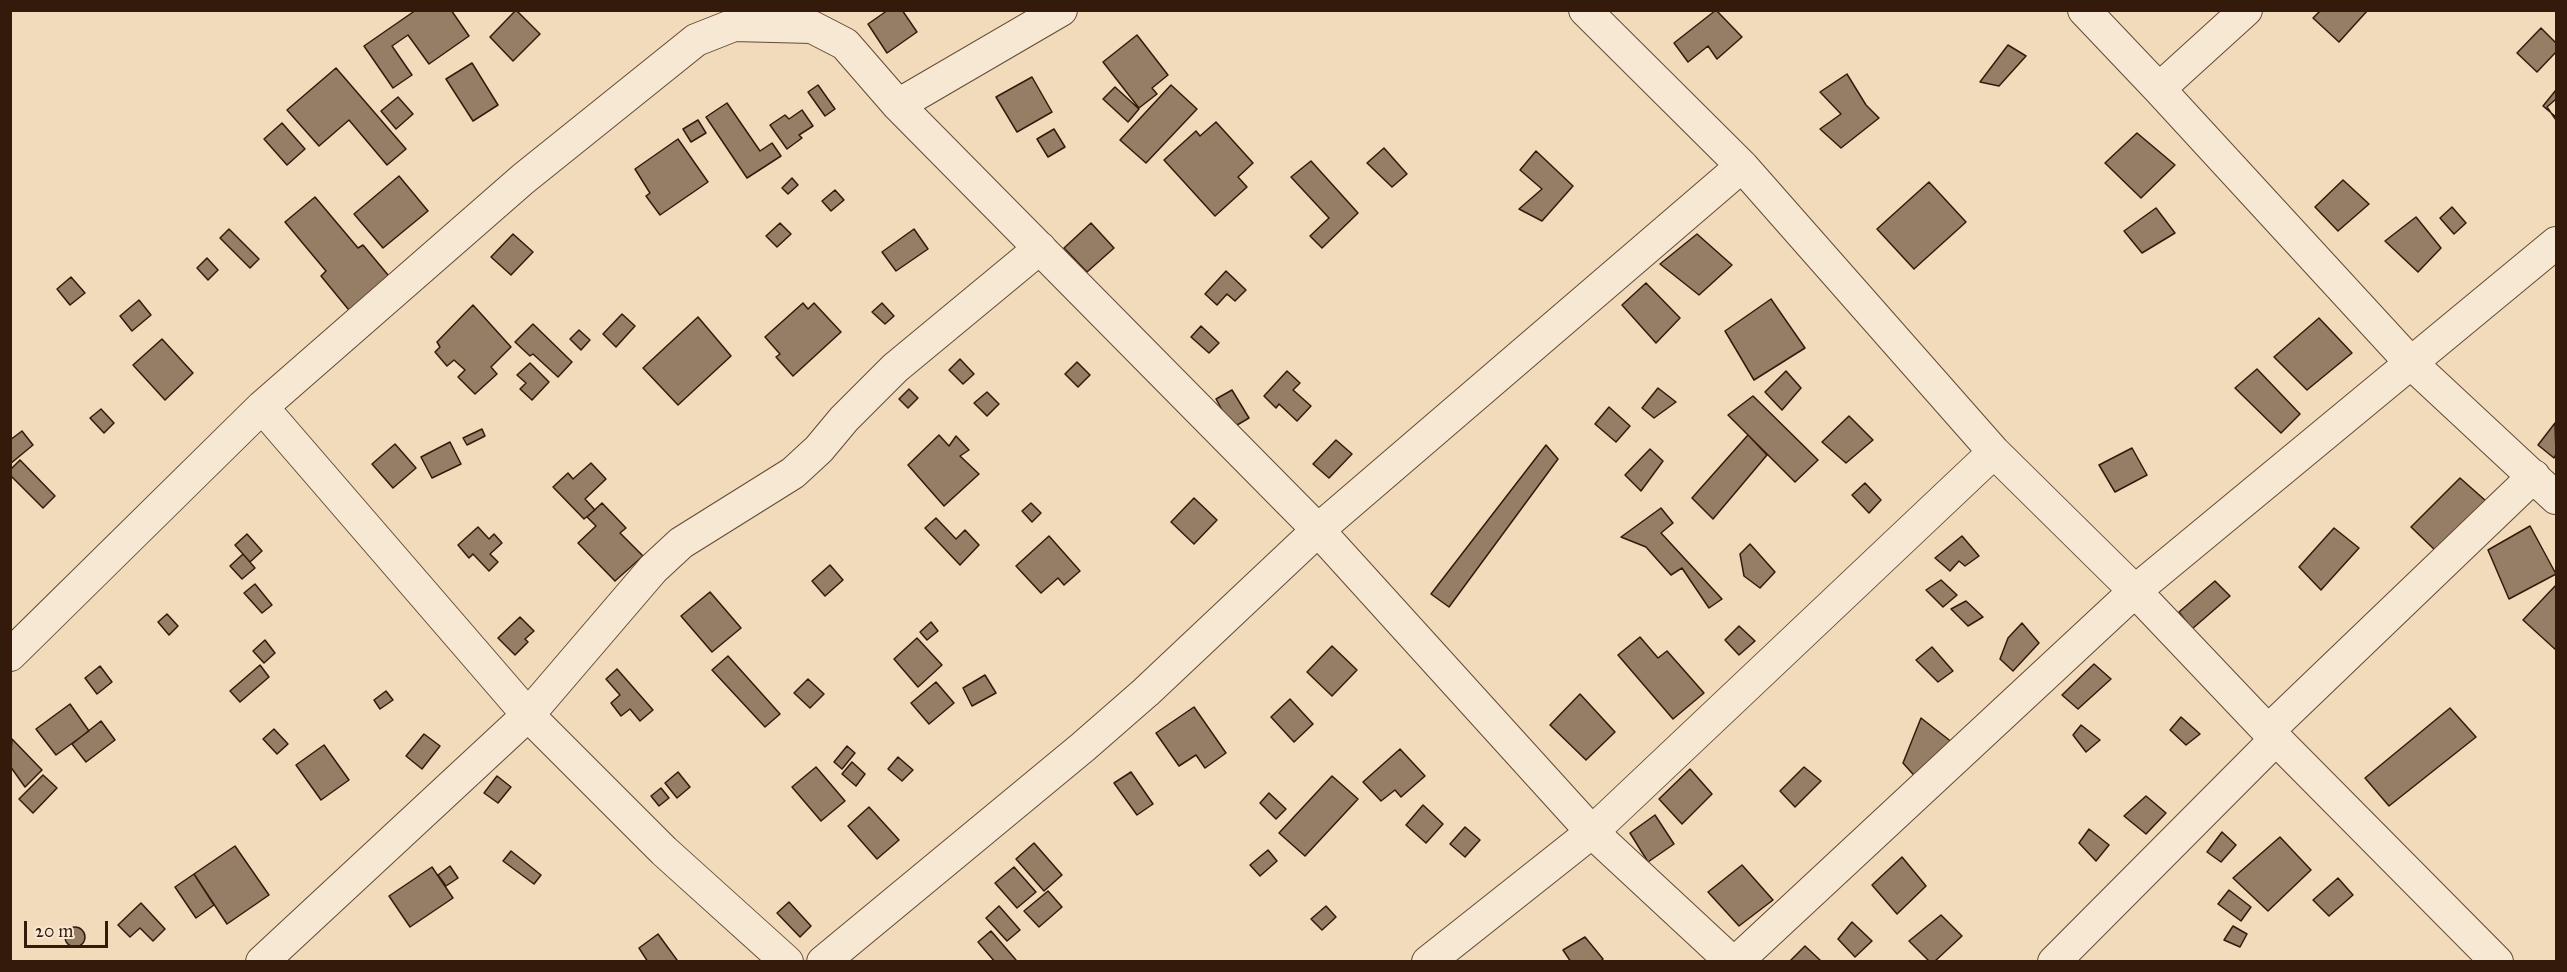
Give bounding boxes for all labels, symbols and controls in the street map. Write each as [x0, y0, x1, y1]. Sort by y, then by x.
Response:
scale bar [27, 909, 111, 947]
text: 20 m [35, 920, 73, 942]

